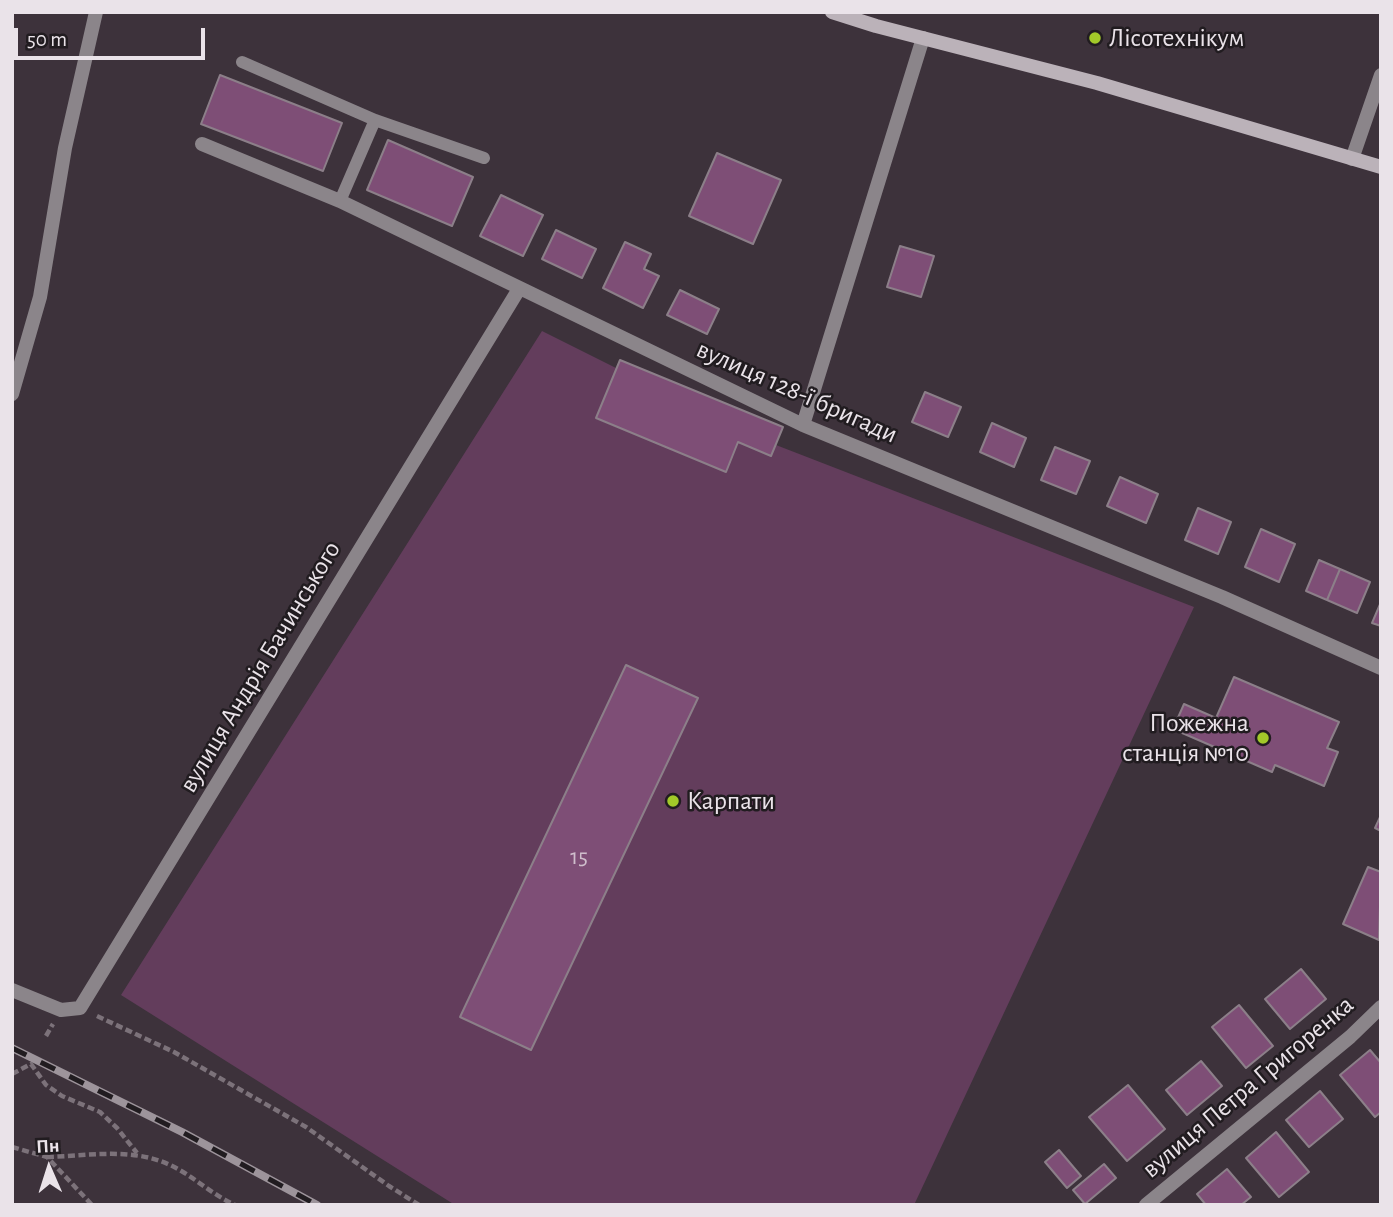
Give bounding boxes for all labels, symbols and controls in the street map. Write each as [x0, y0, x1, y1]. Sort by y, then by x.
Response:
scale bar [18, 14, 208, 58]
place label: Лісотехнікум [1109, 22, 1245, 54]
text: 50 m [27, 29, 67, 50]
marker: Лісотехнікум [1087, 30, 1103, 46]
street label: вулиця 128-ї бригади [692, 334, 902, 450]
street label: вулиця Андрія Бачинського [173, 536, 347, 798]
place label: Пожежна станція №10 [1122, 707, 1249, 768]
marker: Пожежна станція №10 [1255, 730, 1271, 746]
place label: Карпати [687, 785, 775, 817]
marker: Карпати [665, 793, 681, 809]
house number: 15 [570, 843, 588, 871]
street label: вулиця Петра Григоренка [1136, 989, 1360, 1185]
north arrow [14, 1133, 84, 1203]
text: Пн [36, 1136, 60, 1157]

